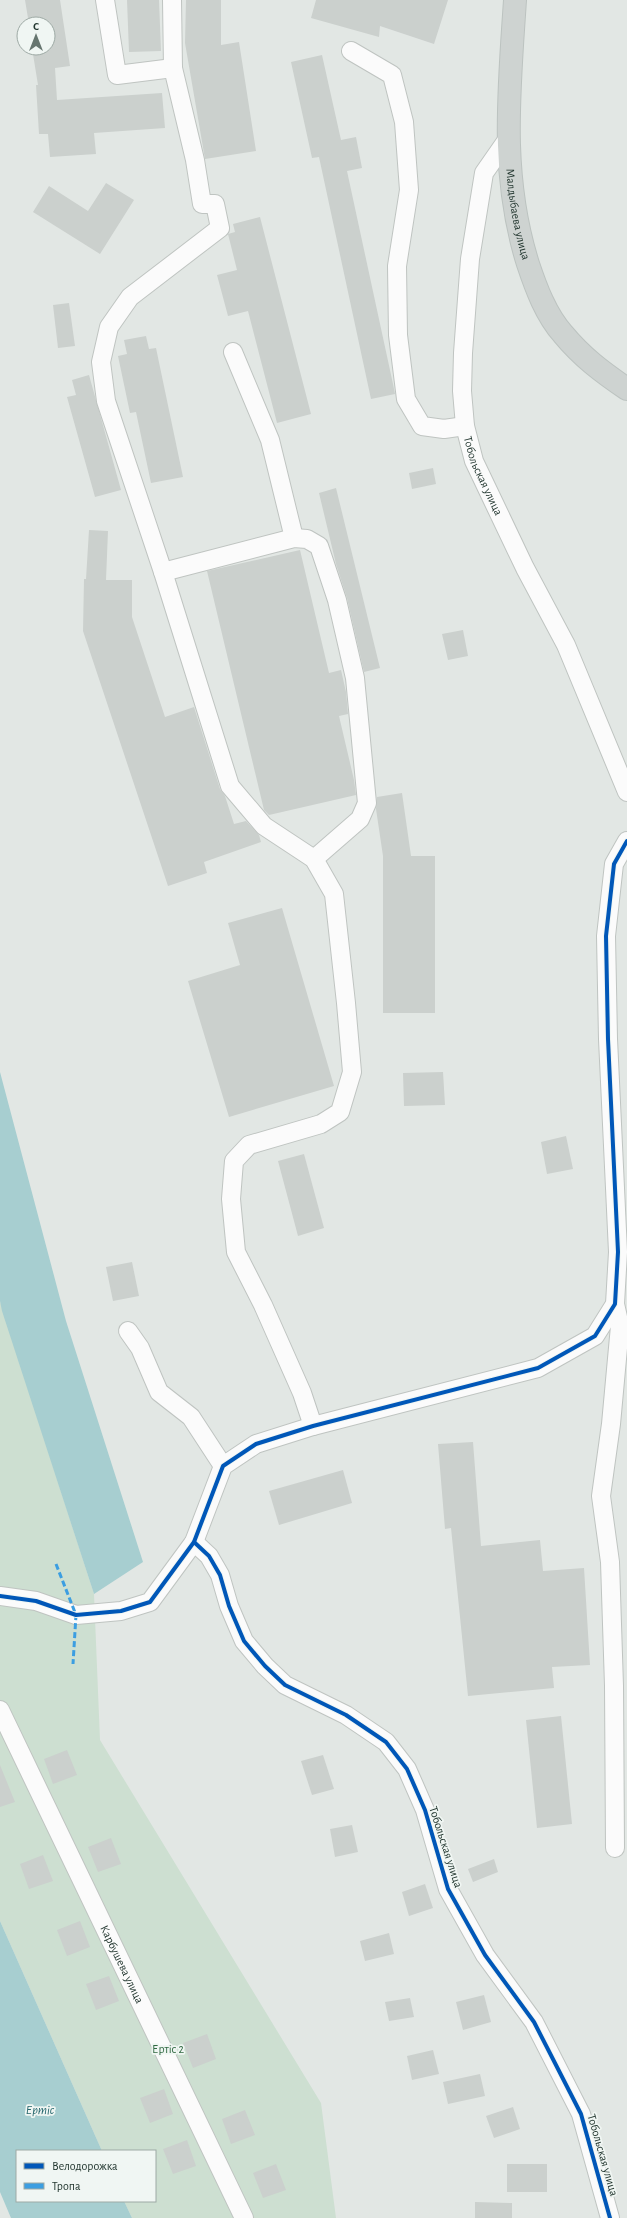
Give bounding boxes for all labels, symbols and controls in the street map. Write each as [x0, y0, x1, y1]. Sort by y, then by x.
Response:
north arrow [16, 16, 56, 56]
text: С [33, 21, 39, 32]
street label: Малдыбаева улица [504, 168, 532, 262]
street label: Тобольская улица [462, 435, 505, 518]
street label: Тобольская улица [426, 1805, 465, 1890]
street label: Карбушева улица [98, 1923, 146, 2006]
park label: Ертіс 2 [152, 2043, 184, 2055]
water label: Ертіс [26, 2104, 55, 2117]
street label: Тобольская улица [585, 2113, 621, 2198]
legend [16, 2150, 156, 2202]
text: Велодорожка [52, 2160, 118, 2172]
text: Тропа [52, 2180, 81, 2192]

